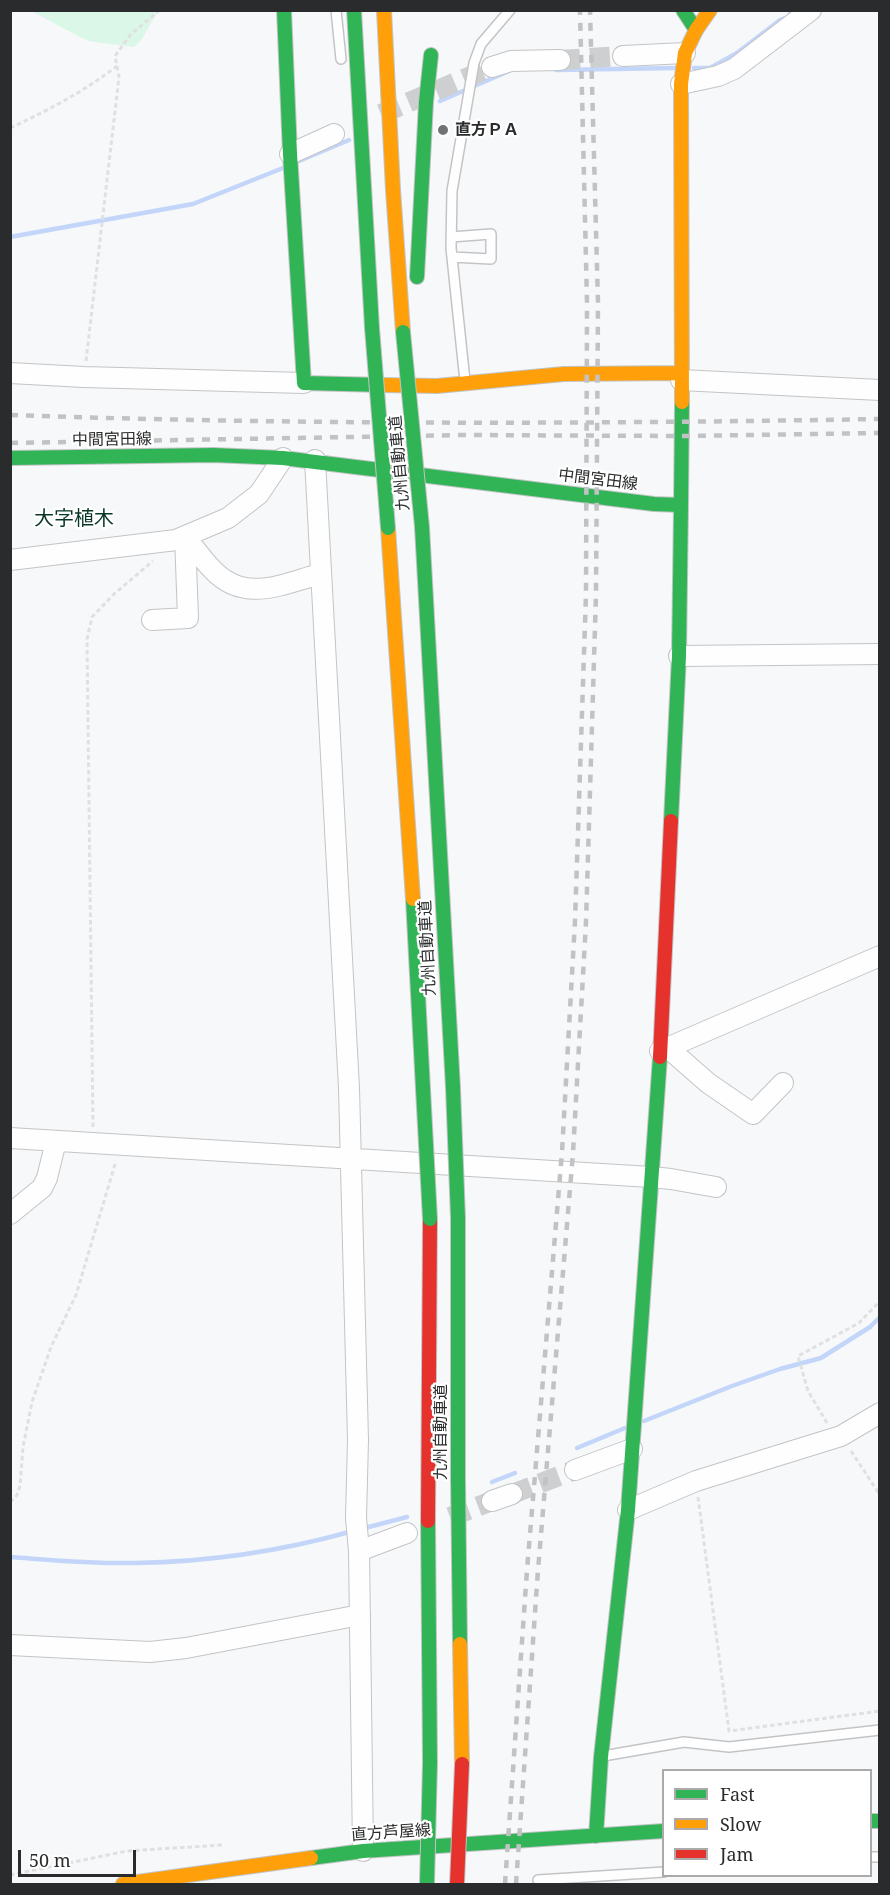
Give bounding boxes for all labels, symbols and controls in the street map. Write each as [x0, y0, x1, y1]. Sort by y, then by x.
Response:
place label: 直方ＰＡ [455, 120, 519, 140]
marker: 直方ＰＡ [436, 123, 450, 137]
street label: 九州自動車道 [386, 414, 414, 512]
street label: 中間宮田線 [72, 430, 152, 450]
street label: 中間宮田線 [557, 466, 639, 494]
district label: 大字植木 [34, 507, 114, 531]
street label: 九州自動車道 [416, 900, 440, 996]
street label: 九州自動車道 [431, 1384, 451, 1480]
legend [662, 1769, 872, 1877]
text: Fast [720, 1782, 755, 1806]
text: Slow [720, 1812, 761, 1836]
street label: 直方芦屋線 [350, 1821, 432, 1845]
scale bar [21, 1838, 140, 1876]
text: Jam [720, 1842, 754, 1866]
text: 50 m [29, 1848, 71, 1872]

